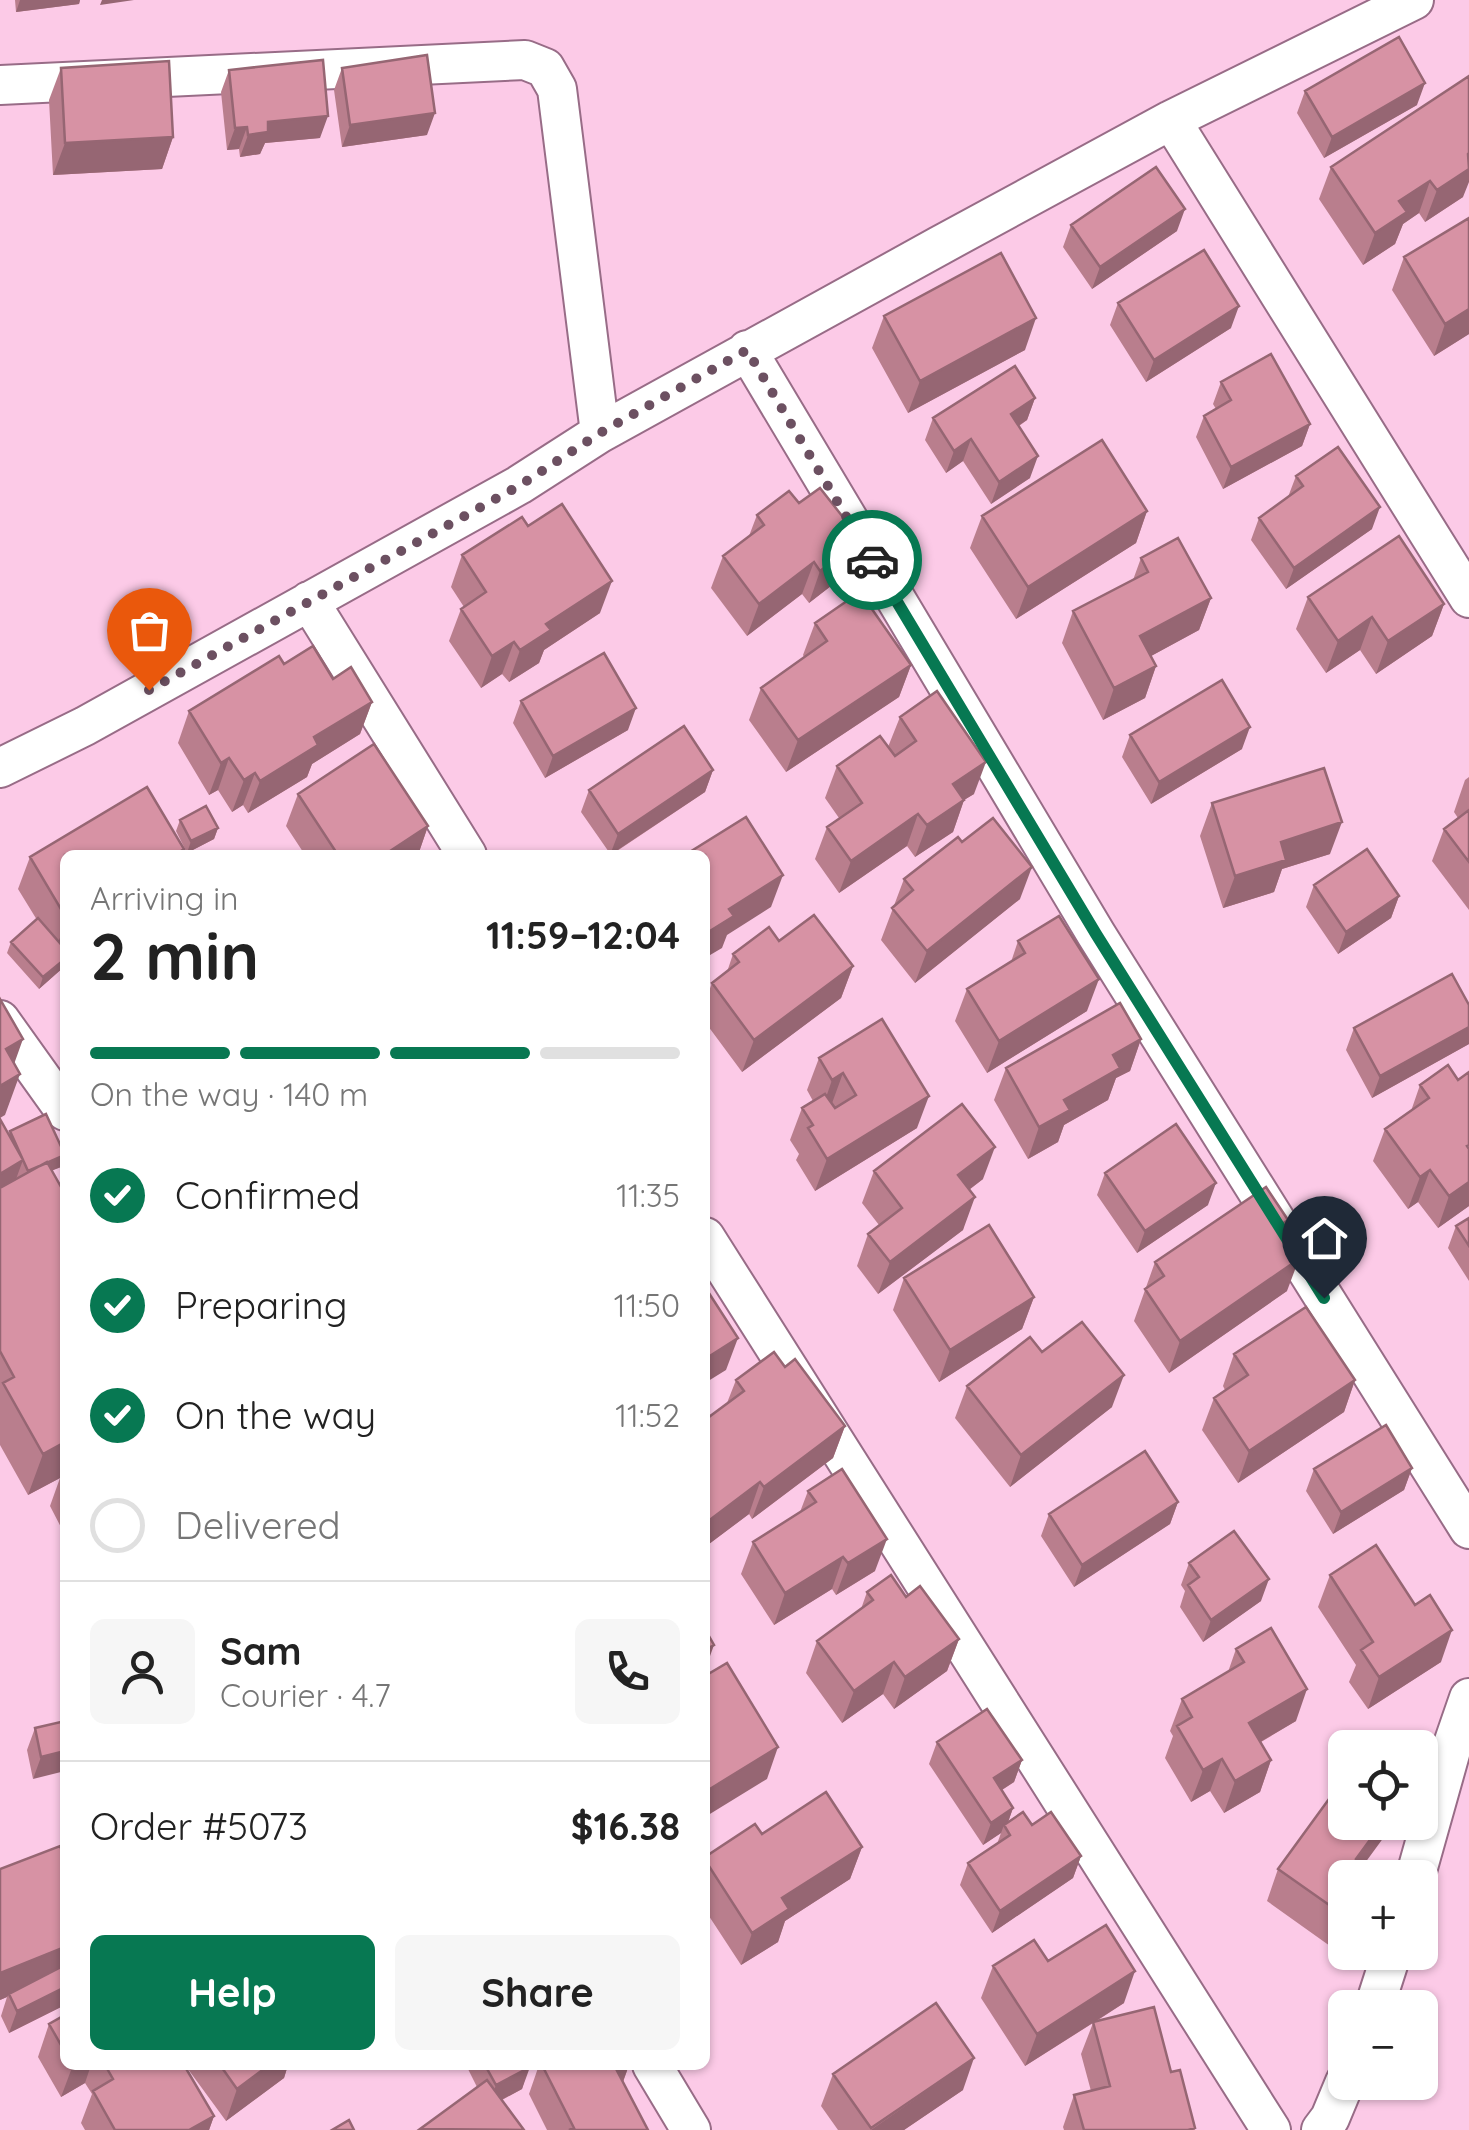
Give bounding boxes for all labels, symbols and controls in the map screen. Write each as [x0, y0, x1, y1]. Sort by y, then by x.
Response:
courier [822, 510, 922, 610]
icon: car [845, 533, 900, 588]
pin [107, 588, 192, 691]
icon: bag [122, 603, 177, 658]
text: Arriving in [90, 878, 239, 918]
text: 11:59–12:04 [486, 911, 680, 959]
text: 2 min [90, 915, 259, 996]
text: On the way · 140 m [90, 1074, 368, 1114]
icon: check [90, 1168, 145, 1223]
text: Confirmed [175, 1171, 360, 1219]
text: 11:35 [616, 1175, 680, 1215]
pin [1282, 1196, 1367, 1299]
icon: home [1297, 1211, 1352, 1266]
icon: check [90, 1278, 145, 1333]
text: Preparing [175, 1281, 347, 1329]
text: 11:50 [614, 1285, 680, 1325]
icon: check [90, 1388, 145, 1443]
text: On the way [175, 1391, 376, 1439]
text: 11:52 [615, 1395, 680, 1435]
text: Delivered [175, 1501, 341, 1549]
button: person [90, 1619, 195, 1724]
button: phone [575, 1619, 680, 1724]
text: Sam [220, 1627, 302, 1675]
text: Courier · 4.7 [220, 1675, 391, 1715]
map controls [1328, 1730, 1438, 2100]
button: locate [1328, 1730, 1438, 1840]
text: Order #5073 [90, 1802, 308, 1850]
text: $16.38 [571, 1802, 680, 1850]
button: + [1328, 1860, 1438, 1970]
button: Help [90, 1935, 375, 2050]
button: Share [395, 1935, 680, 2050]
button: − [1328, 1990, 1438, 2100]

